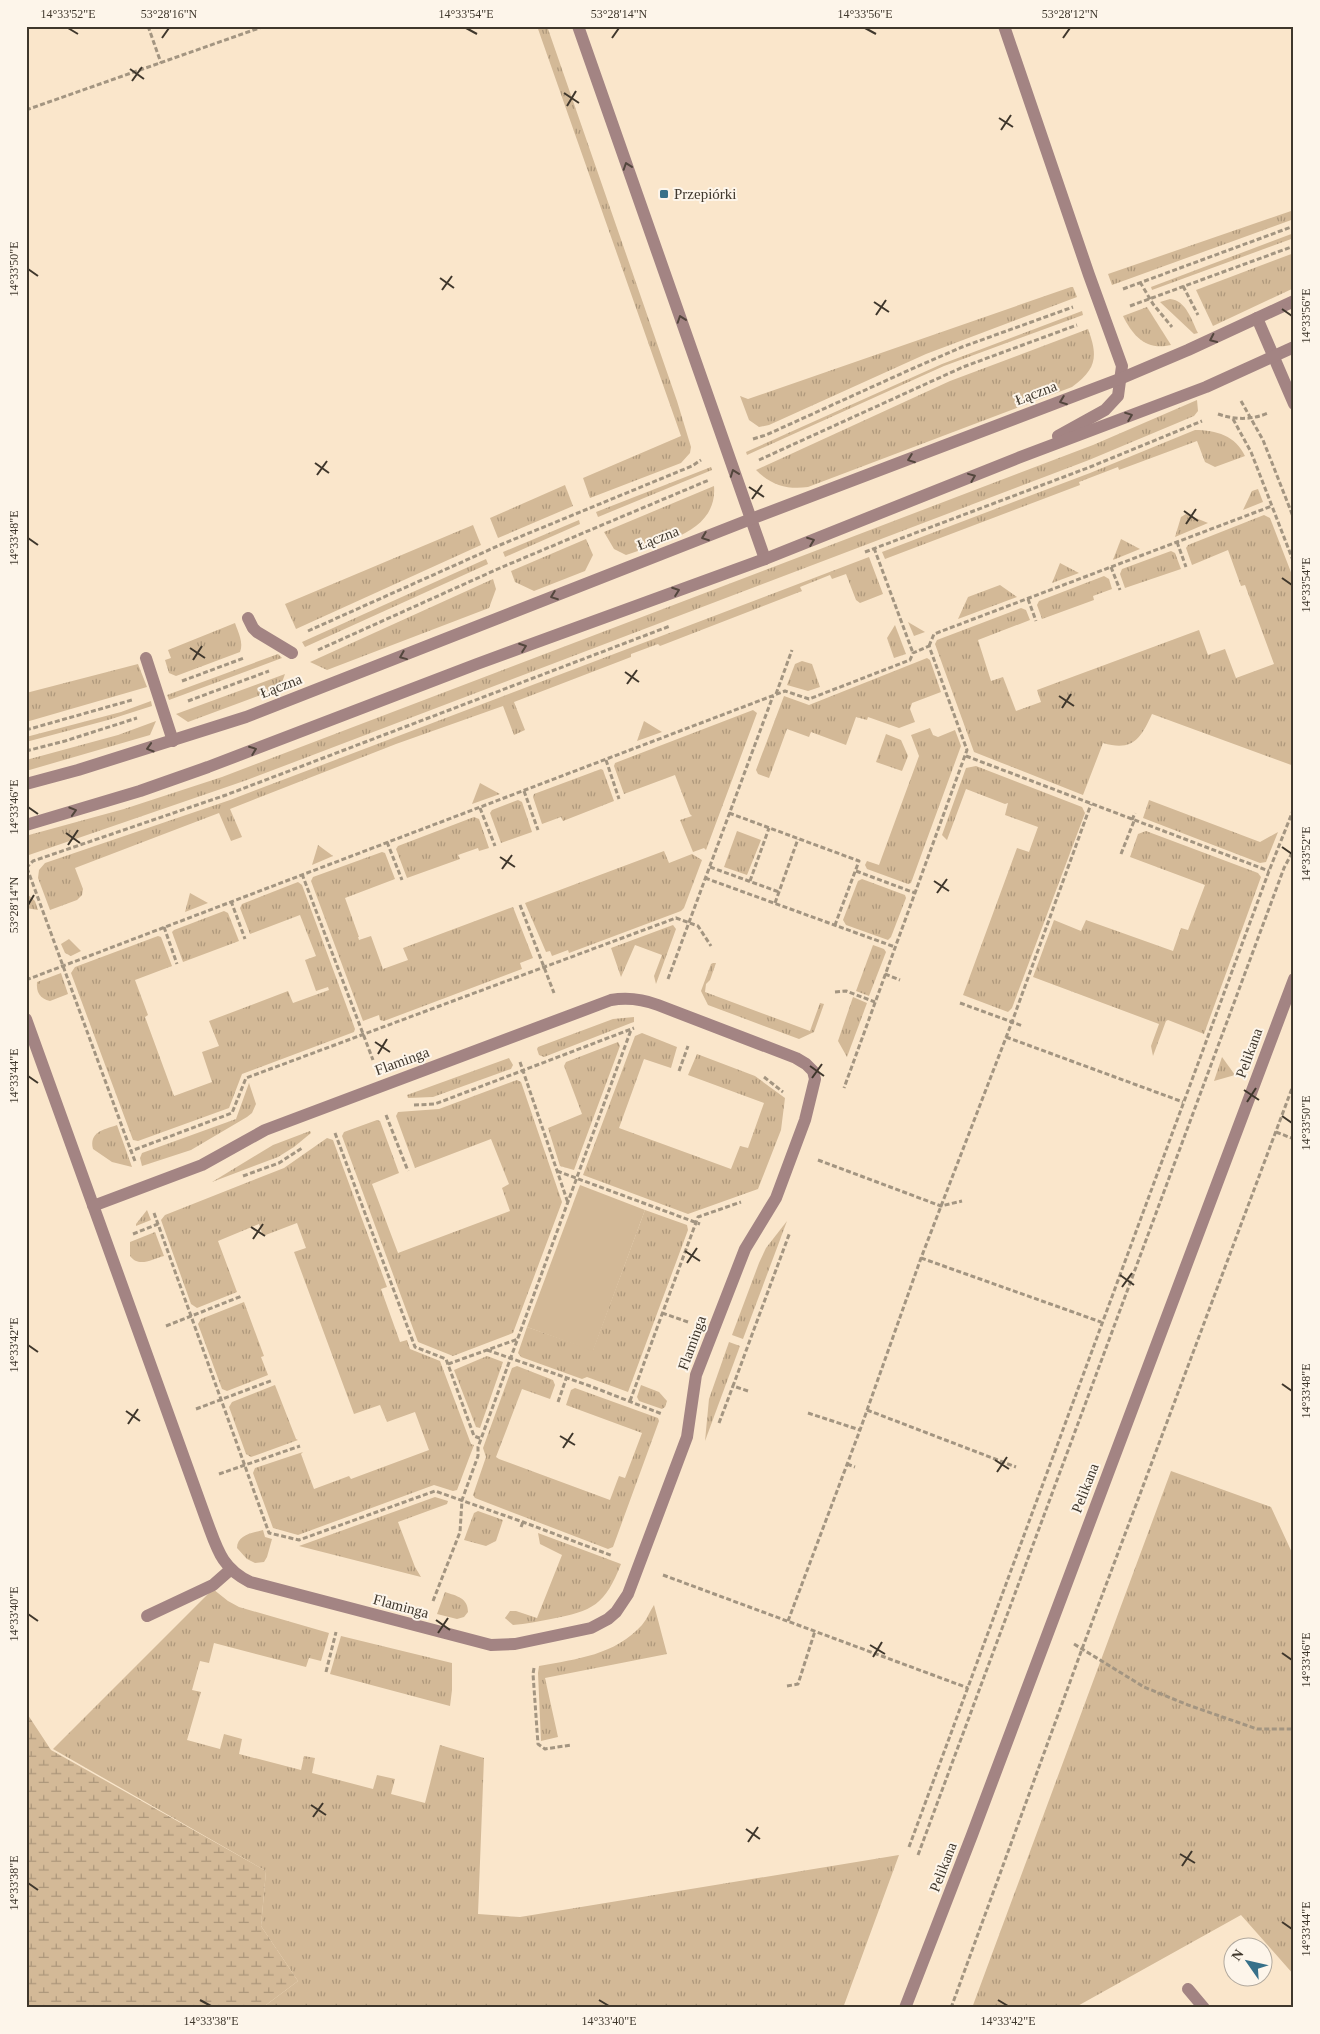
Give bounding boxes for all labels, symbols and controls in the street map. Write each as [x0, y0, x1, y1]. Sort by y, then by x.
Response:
text: 14°33'52"E [40, 7, 96, 21]
text: 53°28'16"N [141, 7, 198, 21]
text: 14°33'54"E [438, 7, 494, 21]
text: 53°28'14"N [591, 7, 648, 21]
text: 14°33'56"E [837, 7, 893, 21]
text: 53°28'12"N [1042, 7, 1099, 21]
one-way arrow [623, 162, 633, 171]
place label: Przepiórki [674, 186, 736, 202]
marker: Przepiórki [658, 188, 670, 200]
text: 14°33'50"E [7, 241, 21, 297]
text: 14°33'56"E [1299, 288, 1313, 344]
one-way arrow [677, 316, 687, 324]
one-way arrow [1209, 332, 1218, 343]
street label: Łączna [1013, 378, 1059, 408]
one-way arrow [1059, 395, 1067, 405]
one-way arrow [1125, 412, 1133, 422]
one-way arrow [907, 453, 916, 463]
one-way arrow [730, 469, 740, 478]
one-way arrow [967, 473, 976, 483]
text: 14°33'48"E [7, 510, 21, 566]
street label: Łączna [635, 523, 681, 553]
one-way arrow [702, 531, 710, 541]
one-way arrow [806, 537, 815, 547]
text: 14°33'54"E [1299, 557, 1313, 613]
one-way arrow [671, 587, 679, 597]
one-way arrow [550, 590, 559, 600]
one-way arrow [518, 643, 527, 653]
one-way arrow [399, 649, 408, 660]
street label: Łączna [258, 671, 304, 701]
one-way arrow [146, 743, 154, 753]
one-way arrow [248, 746, 257, 756]
text: 14°33'46"E [7, 779, 21, 835]
one-way arrow [68, 806, 77, 816]
text: 14°33'52"E [1299, 826, 1313, 882]
text: 53°28'14"N [7, 876, 21, 933]
street label: Pelikana [1233, 1026, 1265, 1080]
street label: Flaminga [373, 1044, 432, 1078]
text: 14°33'44"E [7, 1048, 21, 1104]
text: 14°33'50"E [1299, 1095, 1313, 1151]
street label: Flaminga [675, 1313, 709, 1372]
text: 14°33'42"E [7, 1317, 21, 1373]
text: 14°33'48"E [1299, 1363, 1313, 1419]
street label: Pelikana [1068, 1461, 1102, 1515]
text: 14°33'40"E [7, 1586, 21, 1642]
street label: Flaminga [372, 1591, 431, 1621]
text: 14°33'46"E [1299, 1632, 1313, 1688]
street label: Pelikana [926, 1840, 960, 1894]
text: 14°33'38"E [7, 1855, 21, 1911]
text: 14°33'44"E [1299, 1901, 1313, 1957]
north arrow [1222, 1936, 1272, 1986]
text: N [1229, 1947, 1247, 1963]
text: 14°33'38"E [183, 2014, 239, 2028]
text: 14°33'40"E [581, 2014, 637, 2028]
text: 14°33'42"E [980, 2014, 1036, 2028]

